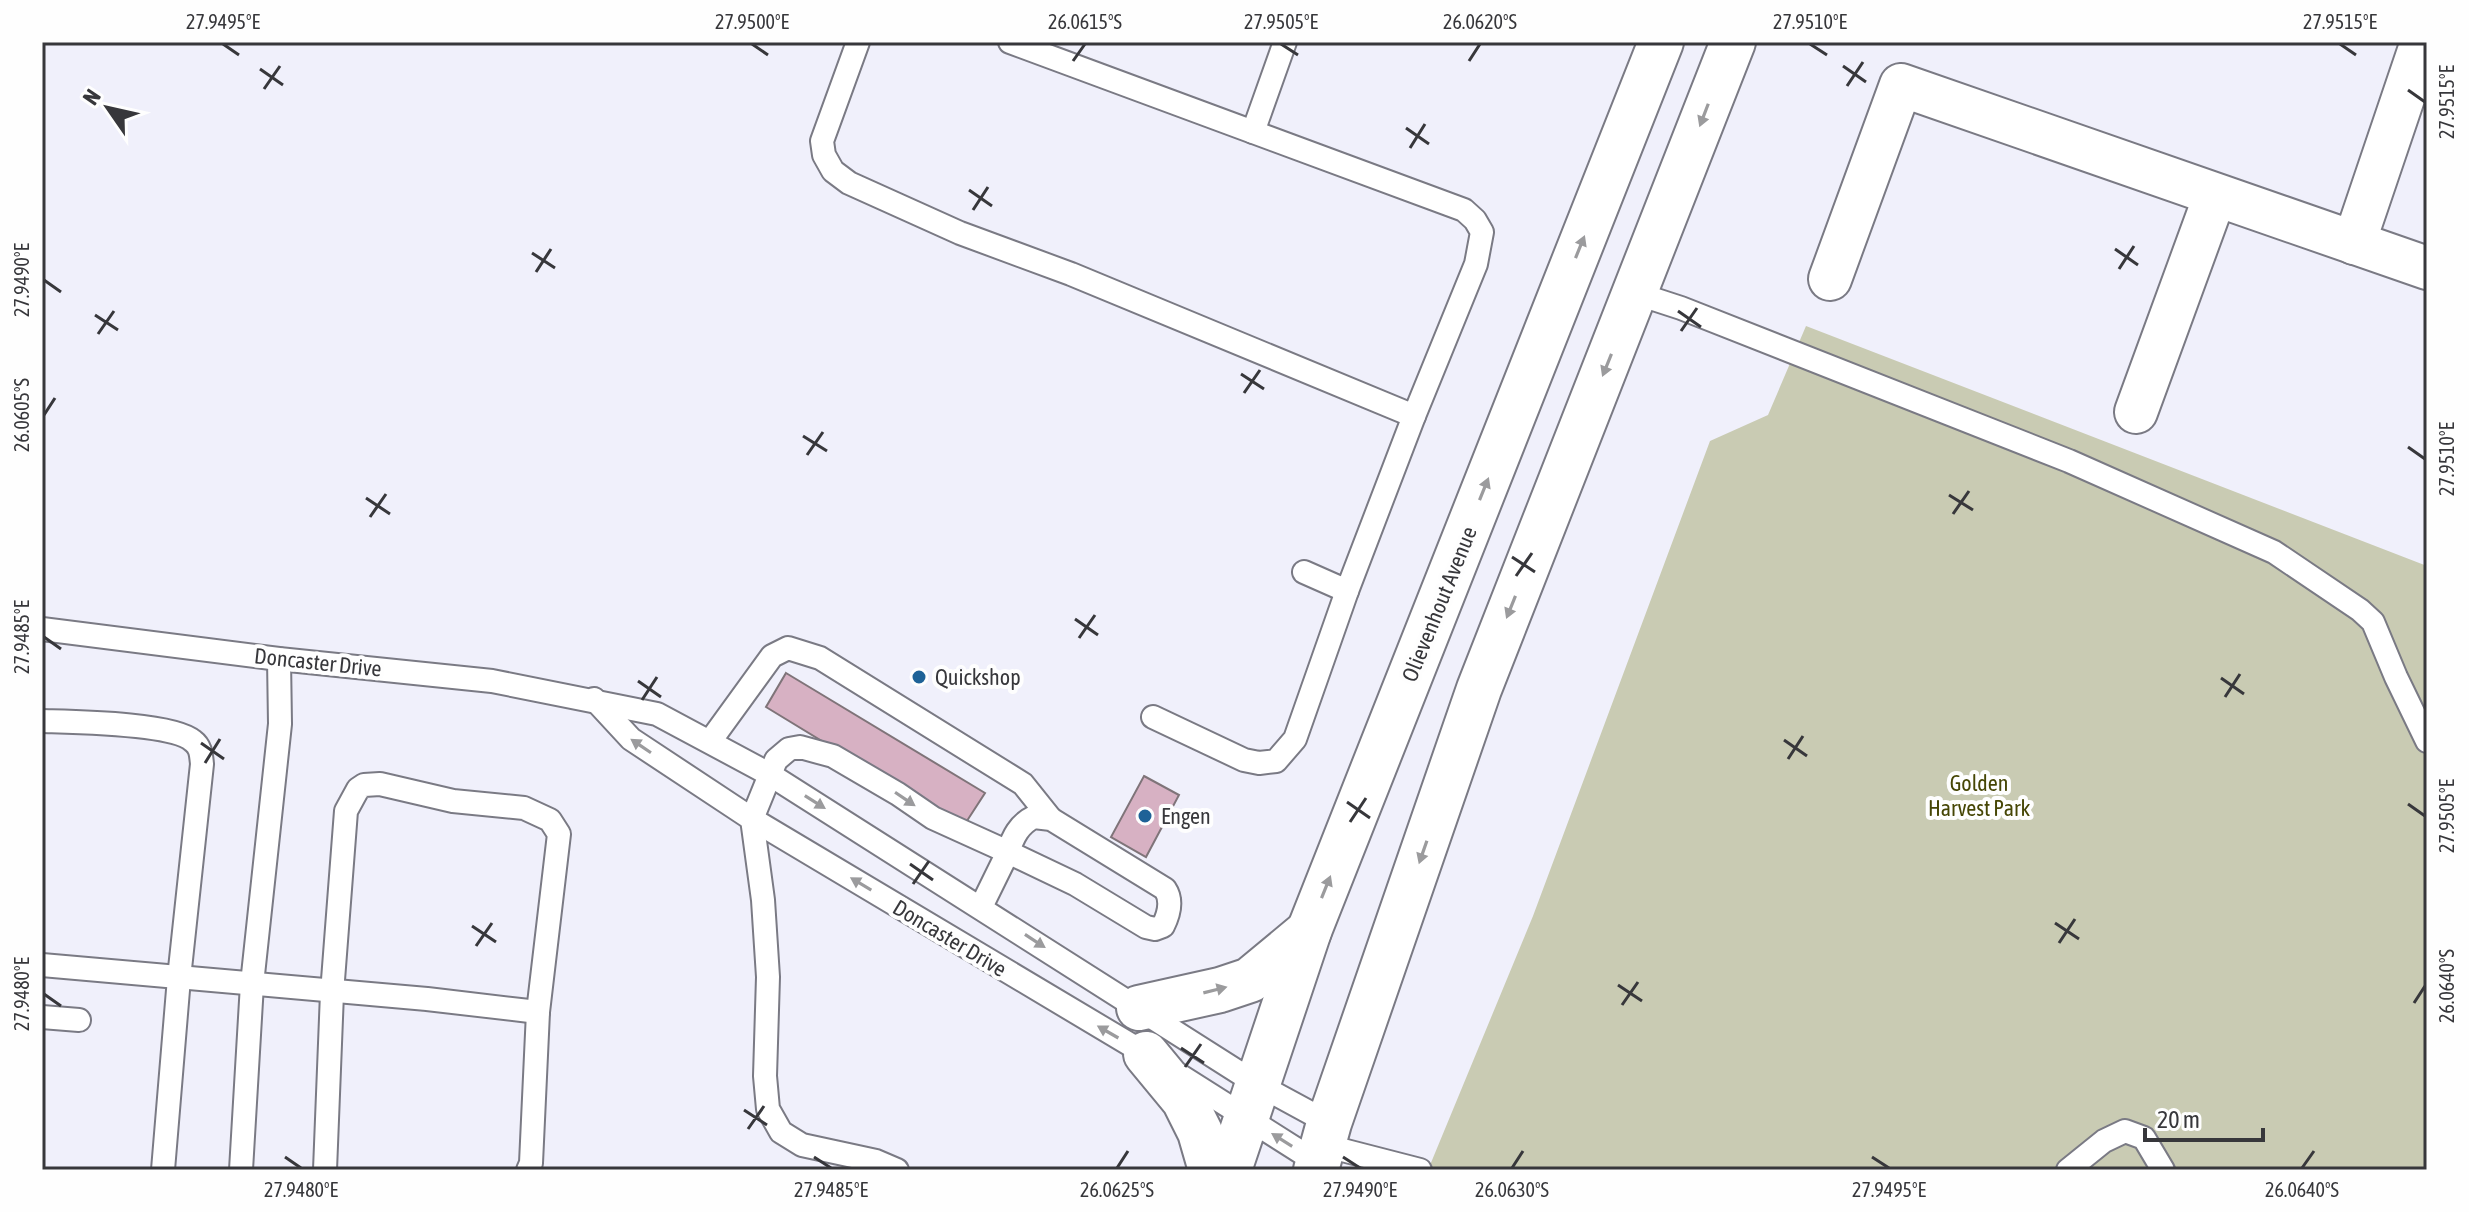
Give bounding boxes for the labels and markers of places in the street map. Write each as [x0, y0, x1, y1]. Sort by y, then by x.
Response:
place label: Quickshop [935, 664, 1021, 690]
marker: Quickshop [910, 668, 928, 686]
place label: Engen [1161, 803, 1211, 829]
marker: Engen [1136, 807, 1154, 825]

